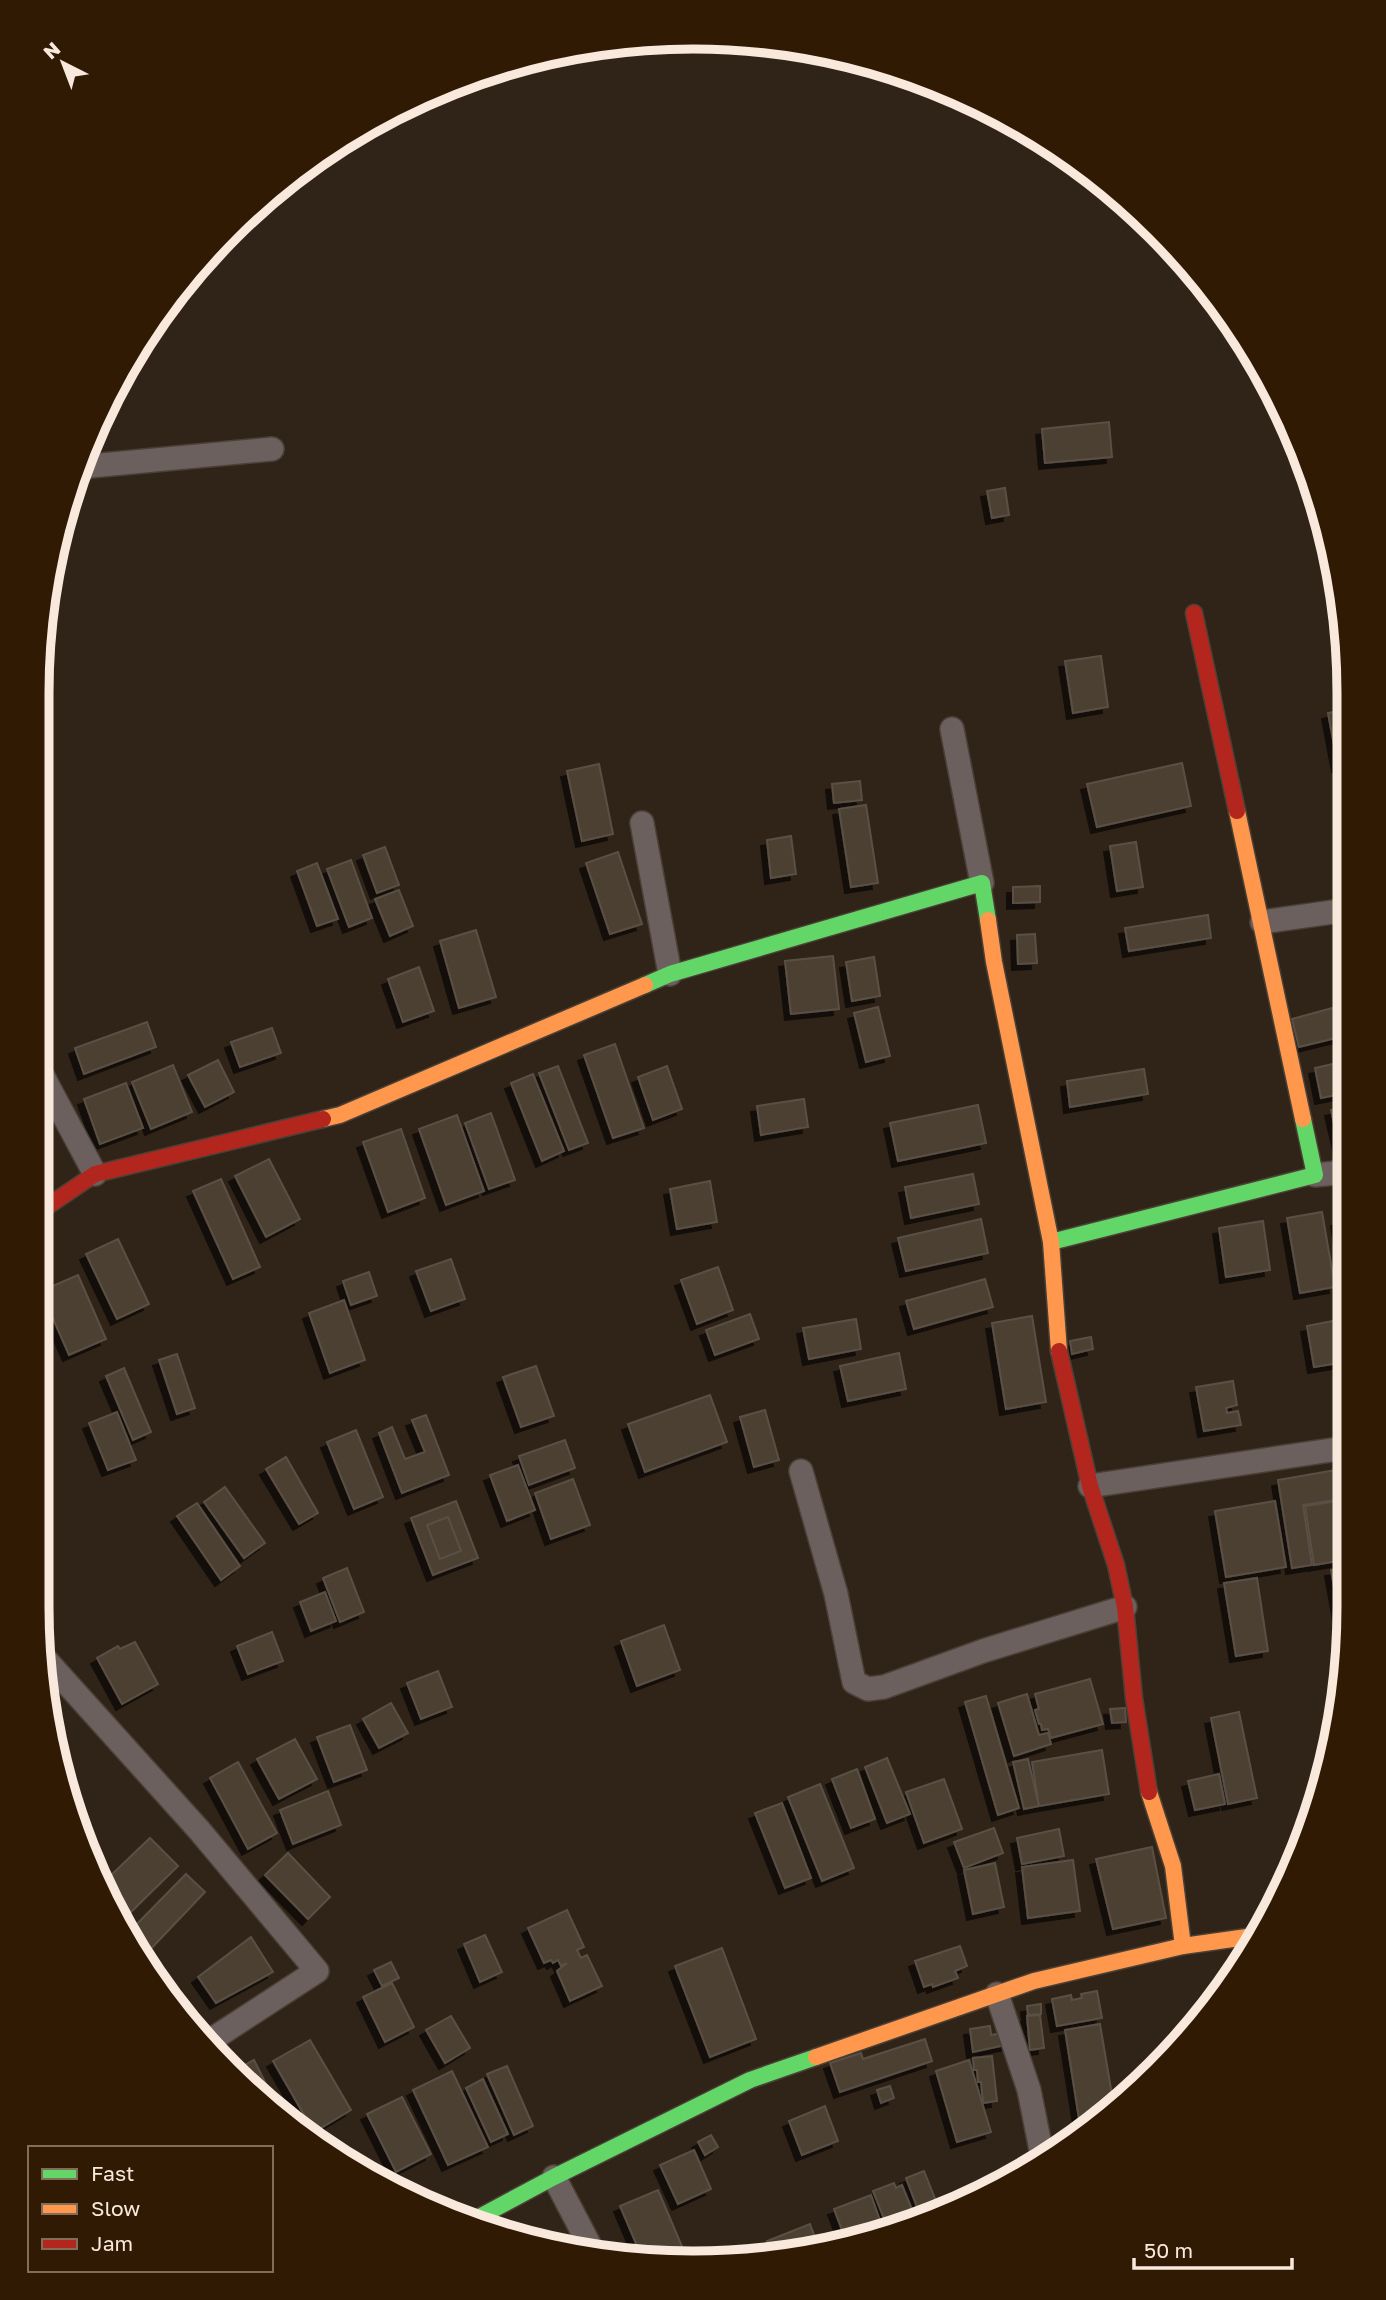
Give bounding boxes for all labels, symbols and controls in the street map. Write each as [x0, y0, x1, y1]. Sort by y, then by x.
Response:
north arrow [28, 28, 98, 98]
text: N [38, 37, 64, 63]
legend [28, 2146, 273, 2272]
text: Fast [91, 2160, 134, 2186]
text: Slow [91, 2195, 140, 2221]
scale bar [1134, 2226, 1292, 2270]
text: Jam [91, 2230, 133, 2256]
text: 50 m [1144, 2237, 1193, 2263]

